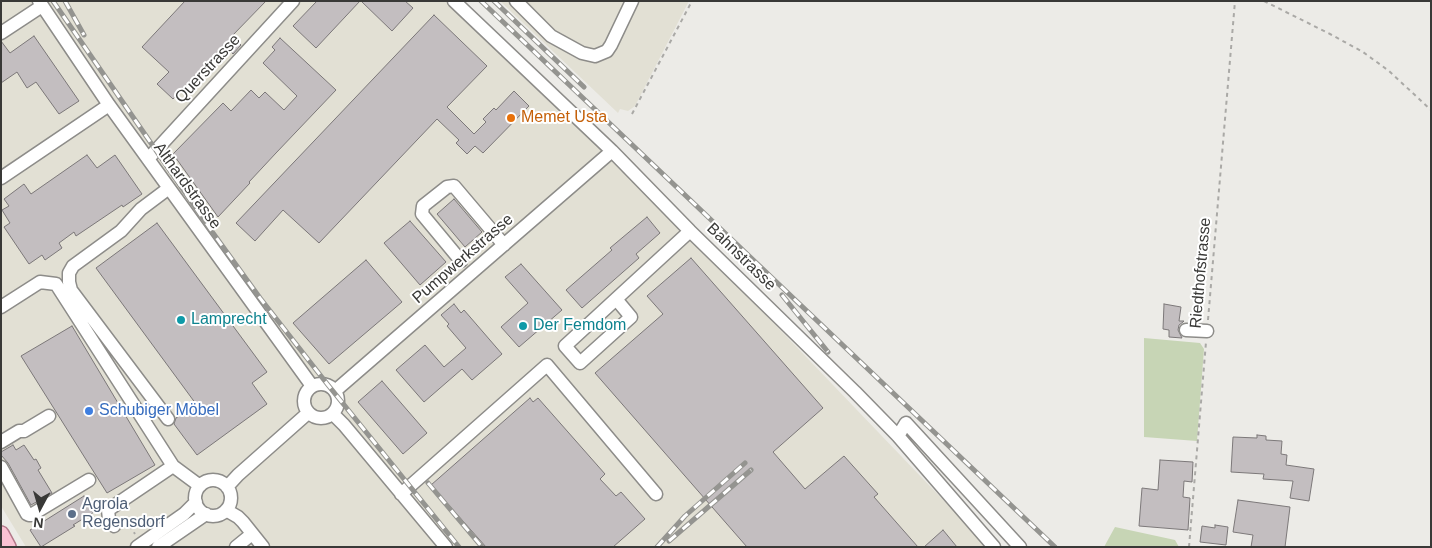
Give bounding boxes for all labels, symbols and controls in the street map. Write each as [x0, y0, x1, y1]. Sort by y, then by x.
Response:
street label: Querstrasse [171, 31, 245, 107]
place label: Memet Usta [521, 108, 607, 128]
marker: Memet Usta [505, 112, 517, 124]
street label: Althardstrasse [149, 139, 225, 233]
street label: Pumpwerkstrasse [409, 210, 517, 308]
street label: Riedthofstrasse [1187, 217, 1215, 329]
street label: Bahnstrasse [702, 219, 780, 295]
place label: Lamprecht [191, 310, 267, 330]
marker: Lamprecht [175, 314, 187, 326]
place label: Der Femdom [533, 316, 626, 336]
marker: Der Femdom [517, 320, 529, 332]
place label: Schubiger Möbel [99, 401, 219, 421]
marker: Schubiger Möbel [83, 405, 95, 417]
north arrow [15, 483, 65, 533]
place label: Agrola Regensdorf [82, 495, 165, 533]
marker: Agrola Regensdorf [66, 508, 78, 520]
text: N [33, 514, 44, 531]

